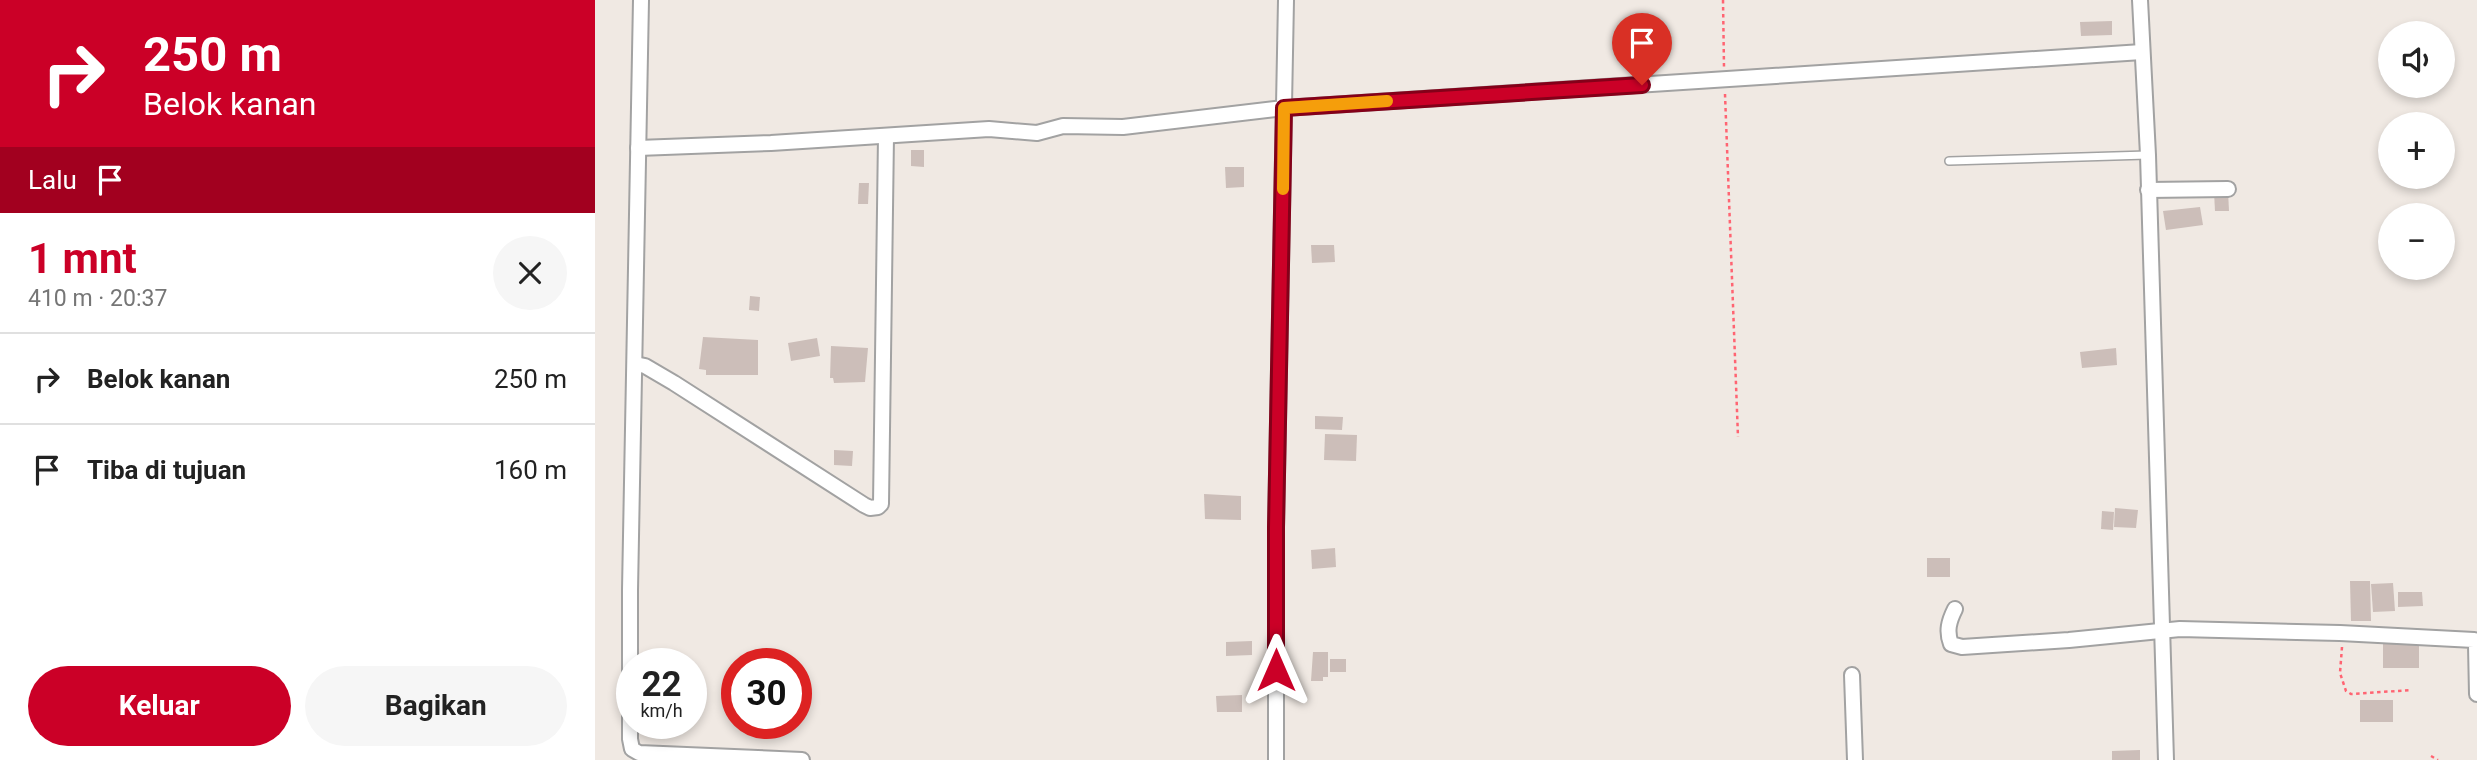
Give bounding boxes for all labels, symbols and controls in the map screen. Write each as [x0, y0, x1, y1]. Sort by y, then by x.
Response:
pin [1612, 13, 1672, 85]
map controls [2378, 21, 2455, 280]
button: sound [2378, 21, 2455, 98]
icon: arrive [1623, 24, 1661, 62]
text: 250 m [143, 26, 282, 83]
icon: right [28, 28, 119, 119]
text: Belok kanan [143, 85, 316, 123]
button: + [2378, 112, 2455, 189]
icon: arrive [91, 161, 129, 199]
text: Lalu [28, 165, 77, 195]
button: − [2378, 203, 2455, 280]
text: 1 mnt [28, 234, 137, 283]
button: close [493, 236, 567, 310]
text: 410 m · 20:37 [28, 285, 167, 312]
icon: right [28, 360, 66, 398]
text: Belok kanan [87, 364, 230, 394]
text: 250 m [494, 364, 567, 394]
icon: arrive [28, 451, 66, 489]
text: Tiba di tujuan [87, 455, 246, 485]
text: 160 m [494, 455, 567, 485]
position arrow [1239, 633, 1313, 707]
speed limit sign: 30 [721, 648, 812, 739]
text: 22 [641, 664, 682, 705]
button: Keluar [28, 666, 291, 746]
button: Bagikan [305, 666, 567, 746]
text: km/h [640, 700, 683, 721]

